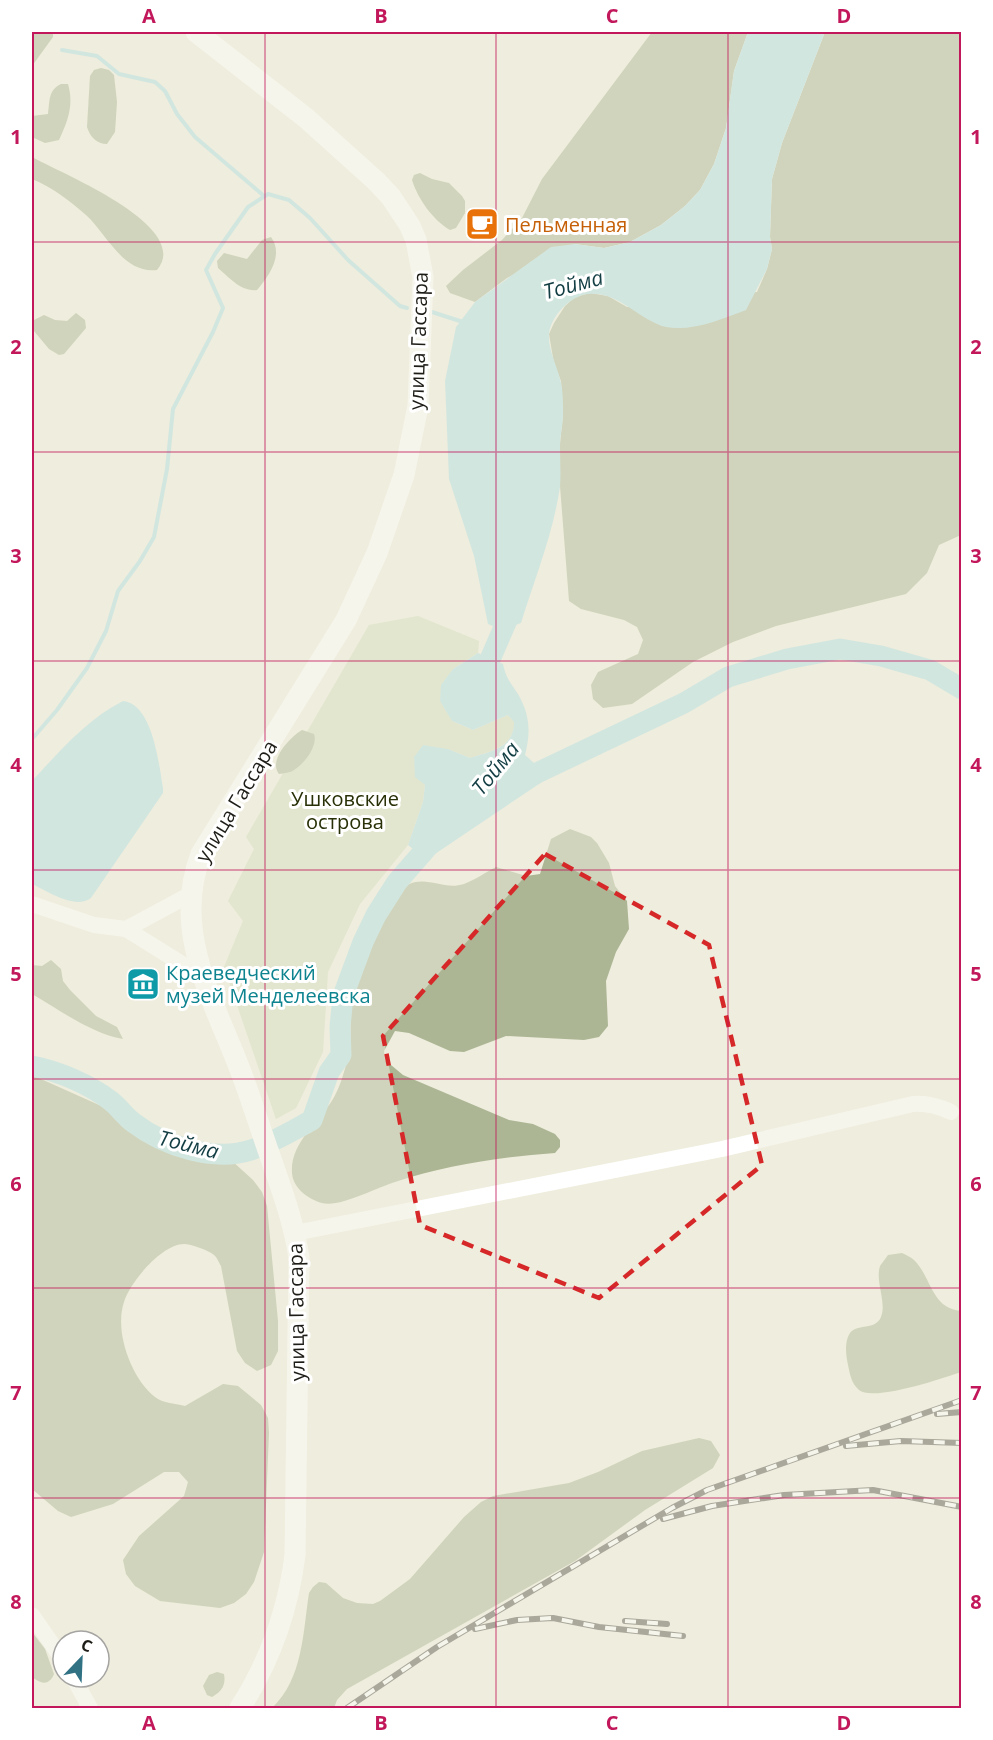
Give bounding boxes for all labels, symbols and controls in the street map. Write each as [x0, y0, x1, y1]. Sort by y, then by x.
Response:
text: A [142, 2, 156, 29]
text: B [374, 2, 388, 29]
text: C [606, 2, 619, 29]
text: D [837, 2, 851, 29]
text: 1 [10, 123, 22, 150]
text: 1 [970, 123, 982, 150]
cafe icon: Пельменная [464, 206, 500, 242]
place label: Пельменная [505, 211, 627, 238]
water label: Тойма [540, 263, 606, 305]
street label: улица Гассара [402, 271, 434, 411]
text: 2 [10, 333, 22, 360]
text: 2 [970, 333, 982, 360]
text: 3 [10, 542, 22, 569]
text: 3 [970, 542, 982, 569]
street label: улица Гассара [189, 735, 283, 867]
water label: Тойма [465, 735, 525, 800]
text: 4 [10, 751, 22, 778]
text: 4 [970, 751, 982, 778]
park label: Ушковские острова [291, 785, 399, 835]
place label: Краеведческий музей Менделеевска [166, 959, 371, 1009]
text: 5 [10, 960, 22, 987]
text: 5 [970, 960, 982, 987]
museum icon: Краеведческий музей Менделеевска [125, 966, 161, 1002]
water label: Тойма [156, 1123, 222, 1165]
text: 6 [10, 1170, 22, 1197]
text: 6 [970, 1170, 982, 1197]
street label: улица Гассара [281, 1243, 311, 1381]
text: 7 [10, 1379, 22, 1406]
text: 7 [970, 1379, 982, 1406]
text: 8 [10, 1588, 22, 1615]
text: 8 [970, 1588, 982, 1615]
north arrow [51, 1629, 111, 1689]
text: С [78, 1633, 96, 1657]
text: A [142, 1709, 156, 1736]
text: B [374, 1709, 388, 1736]
text: C [606, 1709, 619, 1736]
text: D [837, 1709, 851, 1736]

